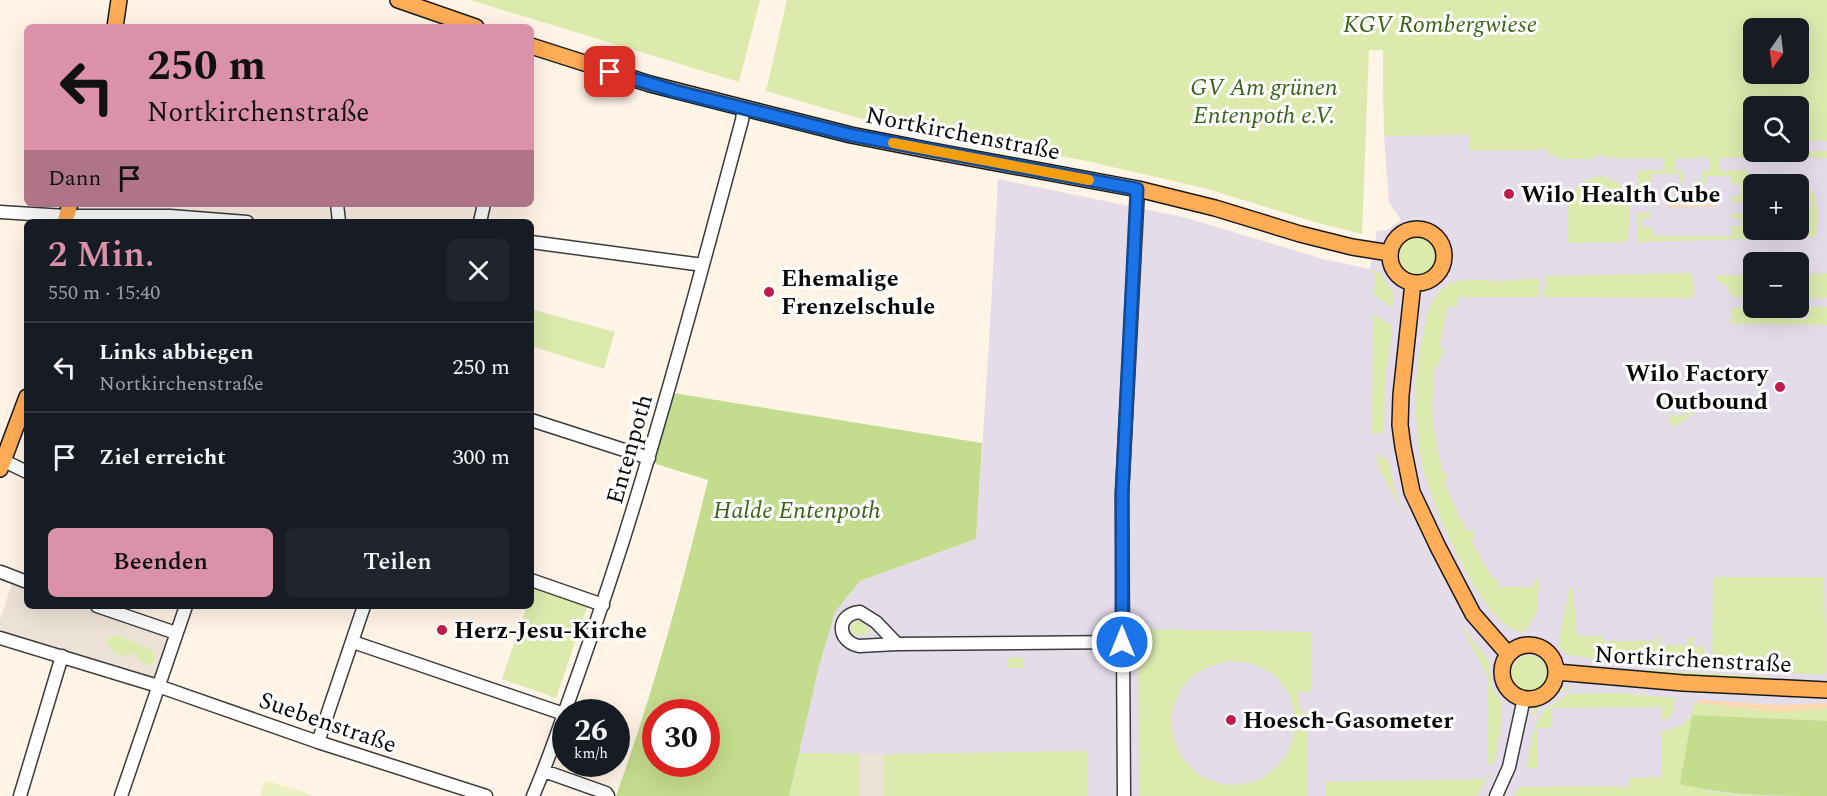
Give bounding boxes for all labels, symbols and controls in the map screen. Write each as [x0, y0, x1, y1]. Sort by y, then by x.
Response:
park label: KGV Rombergwiese [1343, 7, 1537, 43]
north arrow [1743, 18, 1809, 84]
map controls [1743, 18, 1809, 318]
text: 250 m [147, 35, 266, 98]
pin [584, 46, 635, 97]
icon: left [48, 48, 126, 126]
icon: arrive [593, 55, 626, 88]
park label: GV Am grünen Entenpoth e.V. [1190, 70, 1338, 134]
text: Nortkirchenstraße [147, 92, 369, 134]
button: search [1743, 96, 1809, 162]
street label: Nortkirchenstraße [862, 97, 1063, 171]
text: Dann [48, 162, 101, 195]
icon: arrive [113, 162, 146, 195]
button: + [1743, 174, 1809, 240]
place label: Wilo Health Cube [1521, 177, 1720, 213]
marker: Wilo Health Cube [1502, 187, 1516, 201]
text: 2 Min. [48, 228, 154, 283]
button: close [447, 239, 510, 302]
button: − [1743, 252, 1809, 318]
place label: Ehemalige Frenzelschule [781, 261, 935, 325]
text: 550 m · 15:40 [48, 278, 160, 308]
marker: Ehemalige Frenzelschule [762, 285, 776, 299]
text: Links abbiegen [99, 336, 254, 369]
icon: left [48, 351, 81, 384]
text: 250 m [453, 351, 510, 384]
place label: Wilo Factory Outbound [1625, 356, 1770, 420]
text: Nortkirchenstraße [99, 369, 264, 399]
marker: Wilo Factory Outbound [1773, 380, 1787, 394]
street label: Entenpoth [597, 390, 663, 508]
icon: arrive [48, 441, 81, 474]
text: Ziel erreicht [99, 441, 226, 474]
text: 300 m [453, 441, 510, 474]
park label: Halde Entenpoth [713, 493, 881, 529]
button: Beenden [48, 528, 273, 597]
button: Teilen [285, 528, 510, 597]
position arrow [1090, 610, 1154, 674]
place label: Herz-Jesu-Kirche [454, 613, 647, 649]
marker: Herz-Jesu-Kirche [435, 623, 449, 637]
street label: Nortkirchenstraße [1593, 637, 1793, 683]
street label: Suebenstraße [254, 683, 401, 763]
speed limit sign: 30 [642, 699, 720, 777]
place label: Hoesch-Gasometer [1243, 703, 1454, 739]
text: 26 [574, 708, 608, 754]
marker: Hoesch-Gasometer [1224, 713, 1238, 727]
text: km/h [574, 742, 608, 765]

